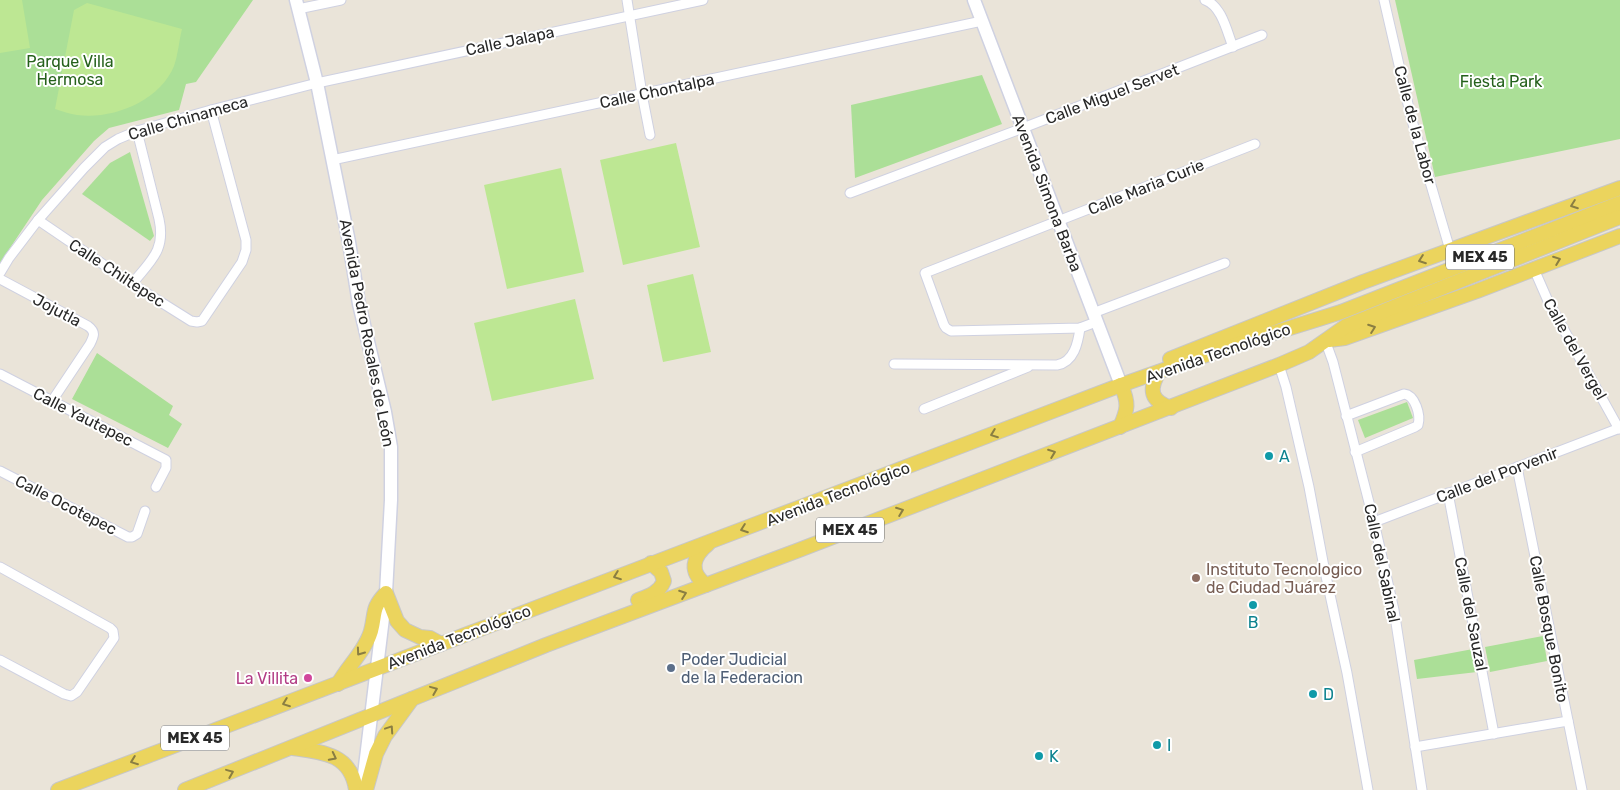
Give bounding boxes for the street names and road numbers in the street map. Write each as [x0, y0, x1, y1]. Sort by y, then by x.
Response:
street label: Calle Jalapa [464, 22, 556, 60]
street label: Calle Miguel Servet [1043, 60, 1181, 128]
street label: Calle de la Labor [1390, 64, 1440, 186]
street label: Calle Chontalpa [598, 70, 716, 112]
street label: Calle Chinameca [126, 92, 250, 144]
street label: Avenida Simona Barba [1008, 112, 1086, 274]
street label: Calle Maria Curie [1085, 155, 1207, 219]
street label: Avenida Pedro Rosales de León [336, 217, 398, 449]
street label: Calle Chiltepec [65, 235, 169, 311]
road number: MEX 45 [1446, 244, 1514, 270]
street label: Jojutla [30, 289, 84, 331]
street label: Calle del Vergel [1539, 295, 1611, 403]
street label: Avenida Tecnológico [1143, 319, 1293, 387]
street label: Calle Yautepec [30, 384, 136, 450]
street label: Calle del Porvenir [1433, 443, 1561, 507]
street label: Avenida Tecnológico [764, 458, 912, 530]
street label: Calle Ocotepec [12, 471, 120, 539]
street label: Calle del Sabinal [1360, 502, 1404, 624]
road number: MEX 45 [816, 518, 884, 542]
street label: Calle Bosque Bonito [1525, 554, 1573, 704]
street label: Calle del Sauzal [1451, 555, 1491, 673]
street label: Avenida Tecnológico [385, 601, 533, 673]
road number: MEX 45 [161, 726, 229, 750]

